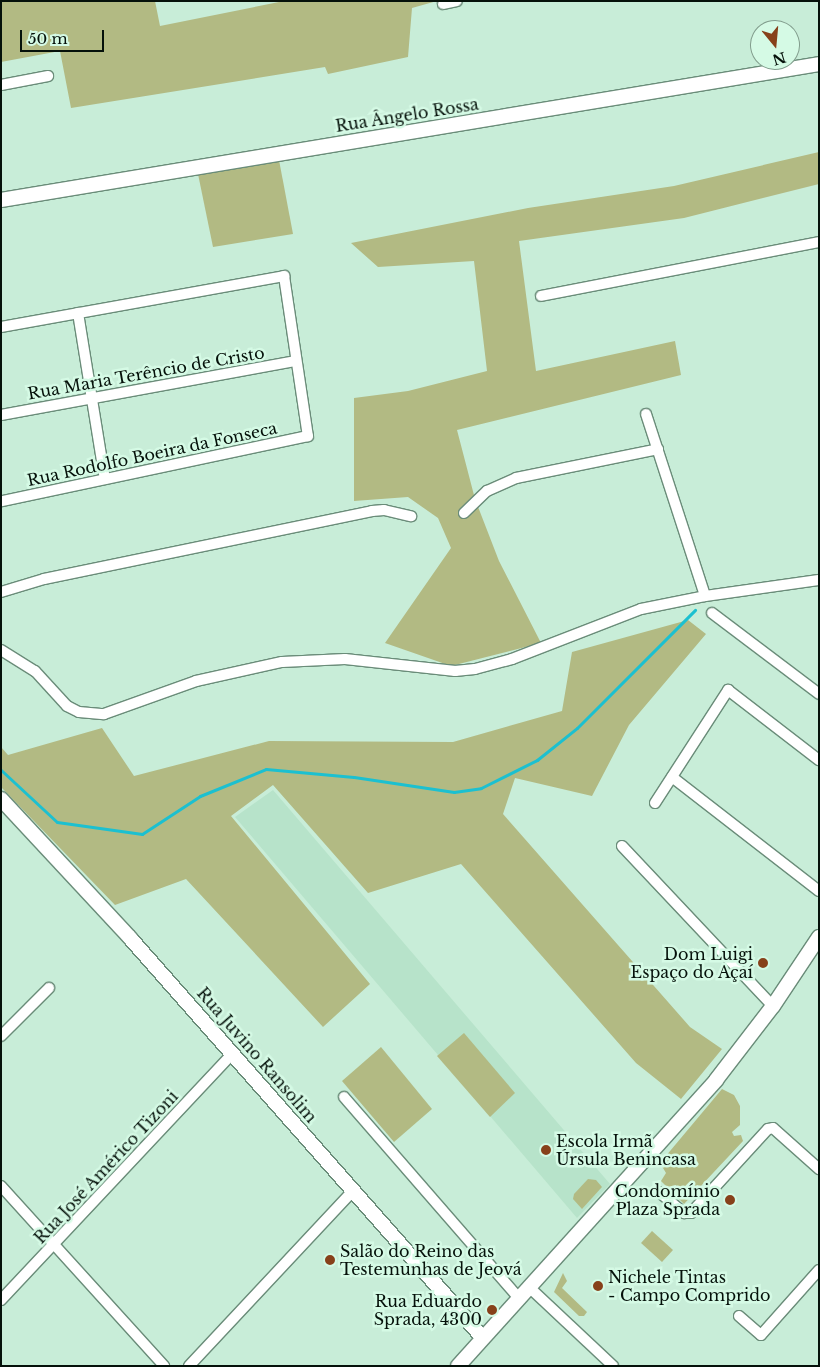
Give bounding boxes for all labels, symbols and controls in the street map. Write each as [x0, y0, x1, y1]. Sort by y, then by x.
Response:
scale bar [22, 20, 106, 52]
north arrow [750, 20, 800, 70]
text: 50 m [28, 29, 68, 48]
text: N [770, 48, 788, 69]
street label: Rua Ângelo Rossa [334, 94, 480, 136]
street label: Rua Maria Terêncio de Cristo [26, 343, 266, 403]
street label: Rua Rodolfo Boeira da Fonseca [25, 418, 279, 490]
place label: Dom Luigi Espaço do Açaí [630, 944, 753, 982]
marker: Dom Luigi Espaço do Açaí [757, 957, 769, 969]
street label: Rua Juvino Ransolim [193, 983, 321, 1127]
street label: Rua José Américo Tizoni [30, 1086, 182, 1248]
place label: Escola Irmã Úrsula Benincasa [556, 1131, 696, 1169]
marker: Escola Irmã Úrsula Benincasa [540, 1144, 552, 1156]
place label: Condomínio Plaza Sprada [615, 1181, 720, 1219]
marker: Condomínio Plaza Sprada [724, 1194, 736, 1206]
place label: Salão do Reino das Testemunhas de Jeová [340, 1241, 522, 1279]
marker: Salão do Reino das Testemunhas de Jeová [324, 1254, 336, 1266]
place label: Nichele Tintas - Campo Comprido [608, 1267, 770, 1305]
marker: Nichele Tintas - Campo Comprido [592, 1280, 604, 1292]
place label: Rua Eduardo Sprada, 4300 [374, 1291, 482, 1329]
marker: Rua Eduardo Sprada, 4300 [486, 1304, 498, 1316]

